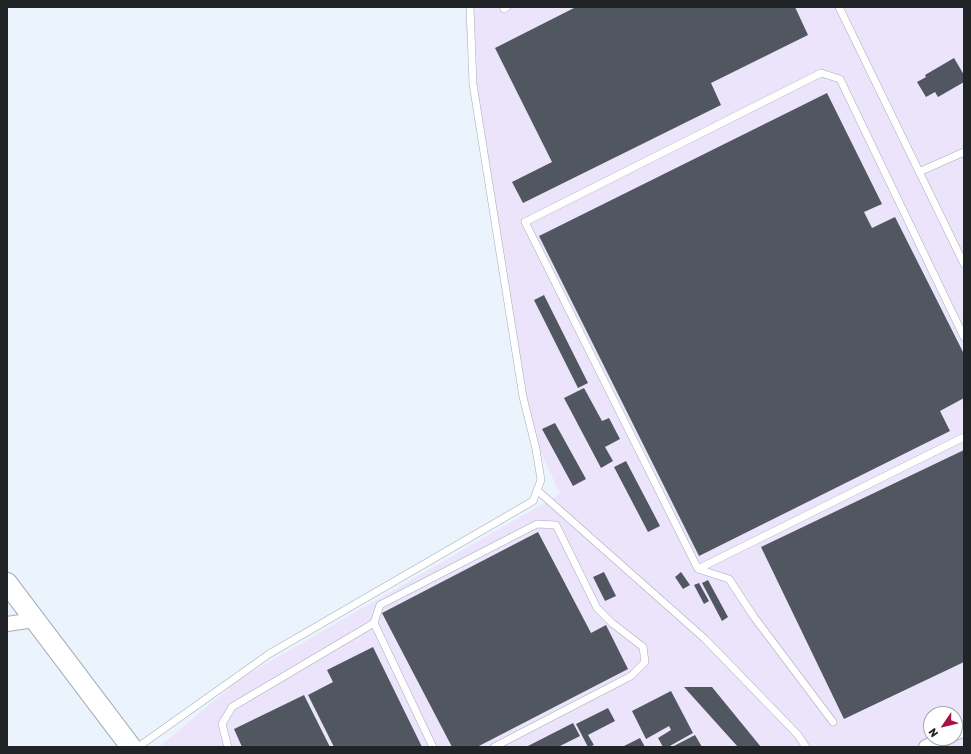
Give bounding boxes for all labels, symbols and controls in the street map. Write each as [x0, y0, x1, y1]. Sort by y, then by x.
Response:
north arrow [923, 706, 963, 746]
text: N [926, 726, 941, 740]

